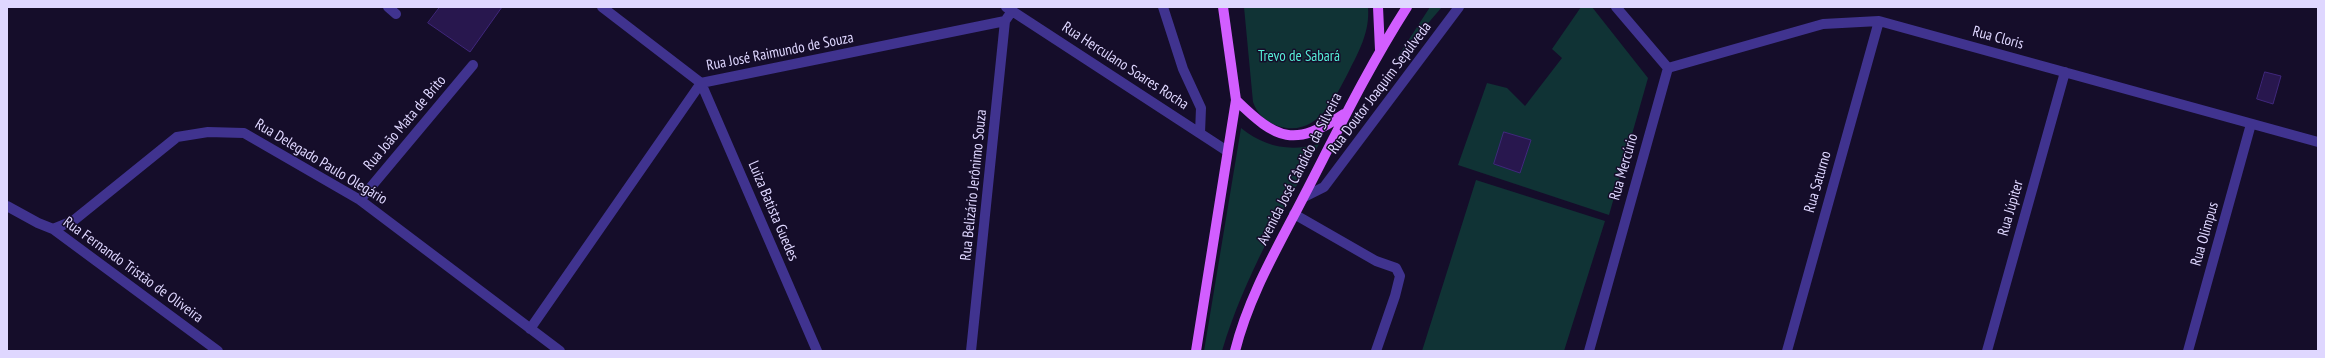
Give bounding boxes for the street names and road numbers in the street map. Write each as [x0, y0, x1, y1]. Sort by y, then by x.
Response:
street label: Rua Herculano Soares Rocha [1058, 18, 1192, 114]
street label: Rua Doutor Joaquim Sepúlveda [1325, 19, 1435, 157]
street label: Rua Cloris [1970, 23, 2026, 53]
street label: Rua José Raimundo de Souza [705, 29, 855, 75]
street label: Rua João Mata de Brito [360, 72, 450, 174]
street label: Avenida José Cândido da Silveira [1254, 90, 1346, 248]
street label: Rua Belizário Jerônimo Souza [957, 109, 991, 261]
street label: Rua Delegado Paulo Olegário [252, 115, 390, 209]
street label: Rua Mercúrio [1606, 132, 1642, 202]
street label: Rua Saturno [1801, 149, 1835, 215]
street label: Luiza Batista Guedes [744, 158, 802, 264]
street label: Rua Júpiter [1994, 178, 2028, 238]
street label: Rua Olimpus [2187, 200, 2223, 268]
street label: Rua Fernando Tristão de Oliveira [60, 213, 206, 327]

